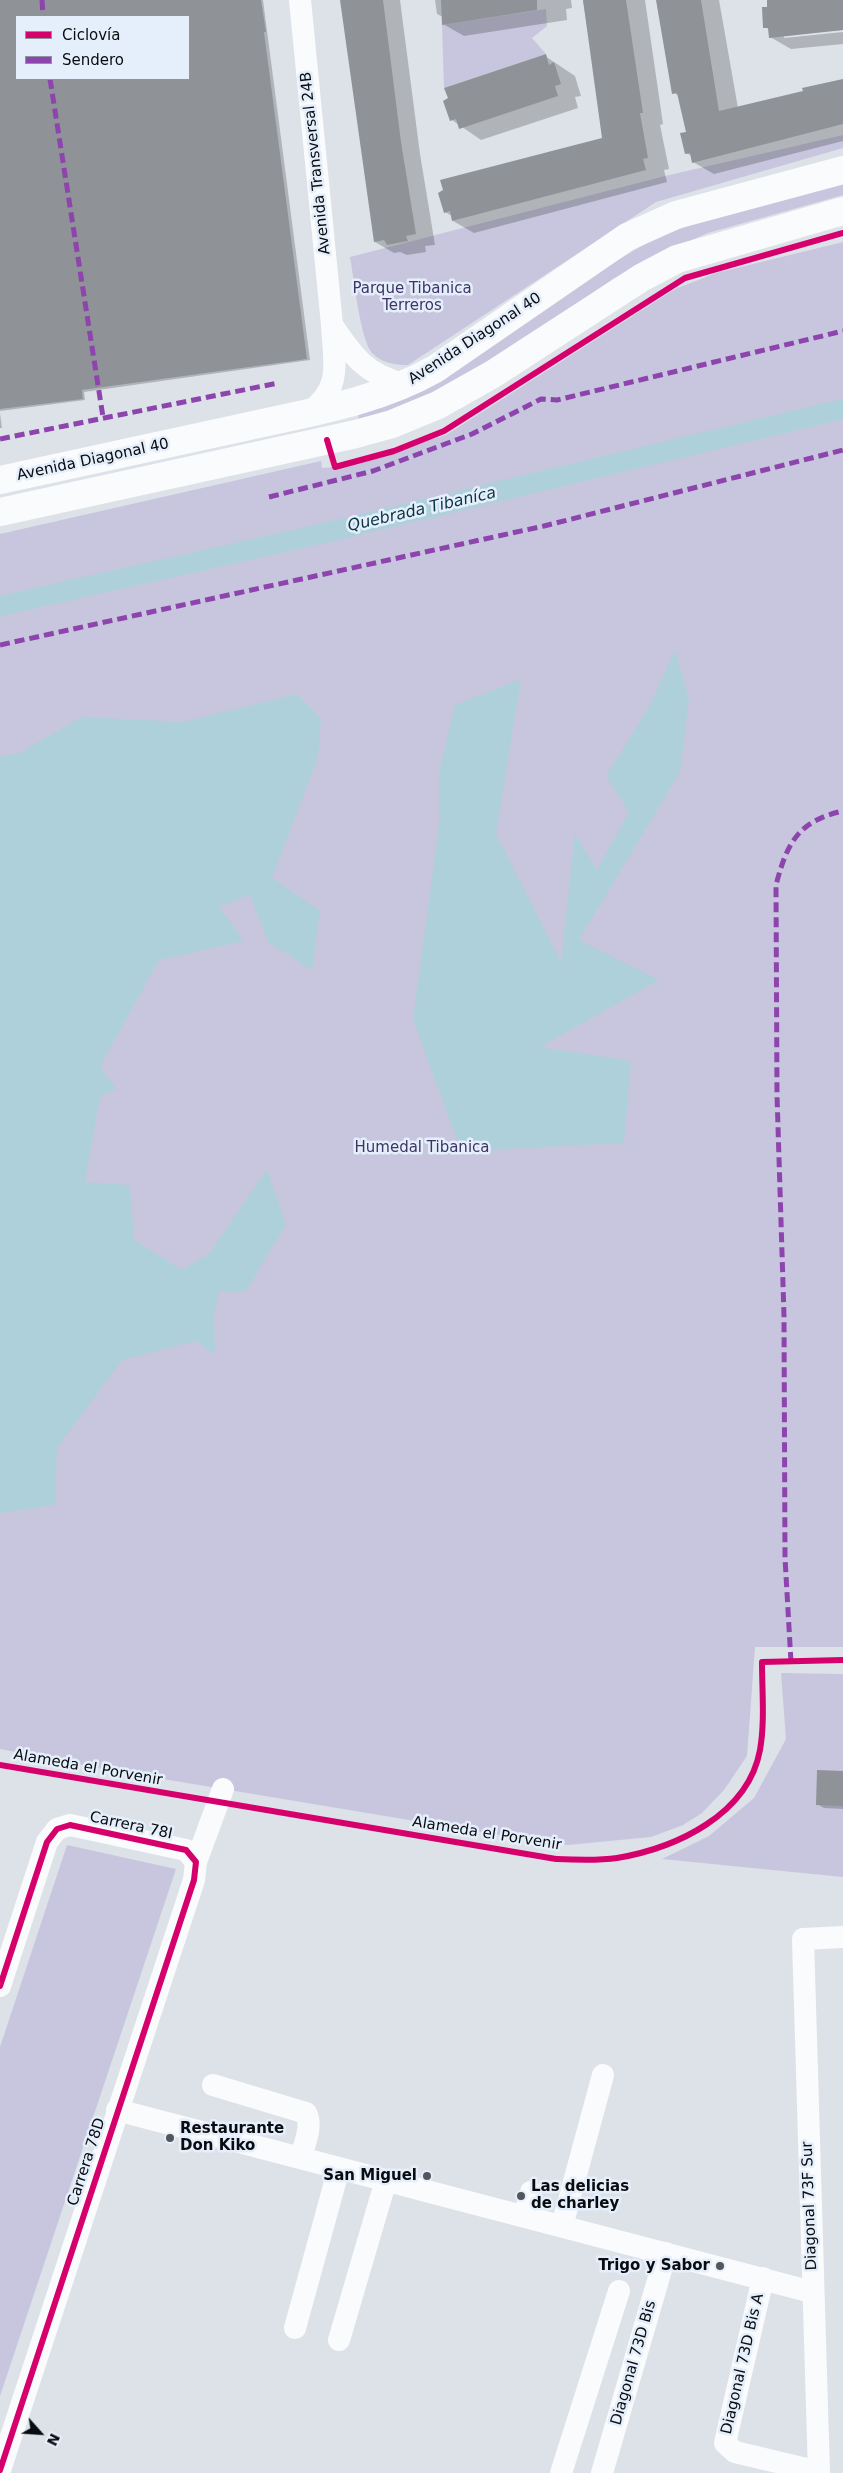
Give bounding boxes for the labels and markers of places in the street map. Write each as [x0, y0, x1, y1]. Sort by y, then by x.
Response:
place label: Restaurante Don Kiko [180, 2120, 284, 2155]
marker: Restaurante Don Kiko [164, 2132, 176, 2144]
place label: San Miguel [323, 2167, 417, 2185]
marker: San Miguel [421, 2170, 433, 2182]
place label: Las delicias de charley [531, 2178, 629, 2213]
marker: Las delicias de charley [515, 2190, 527, 2202]
place label: Trigo y Sabor [598, 2257, 710, 2275]
marker: Trigo y Sabor [714, 2260, 726, 2272]

